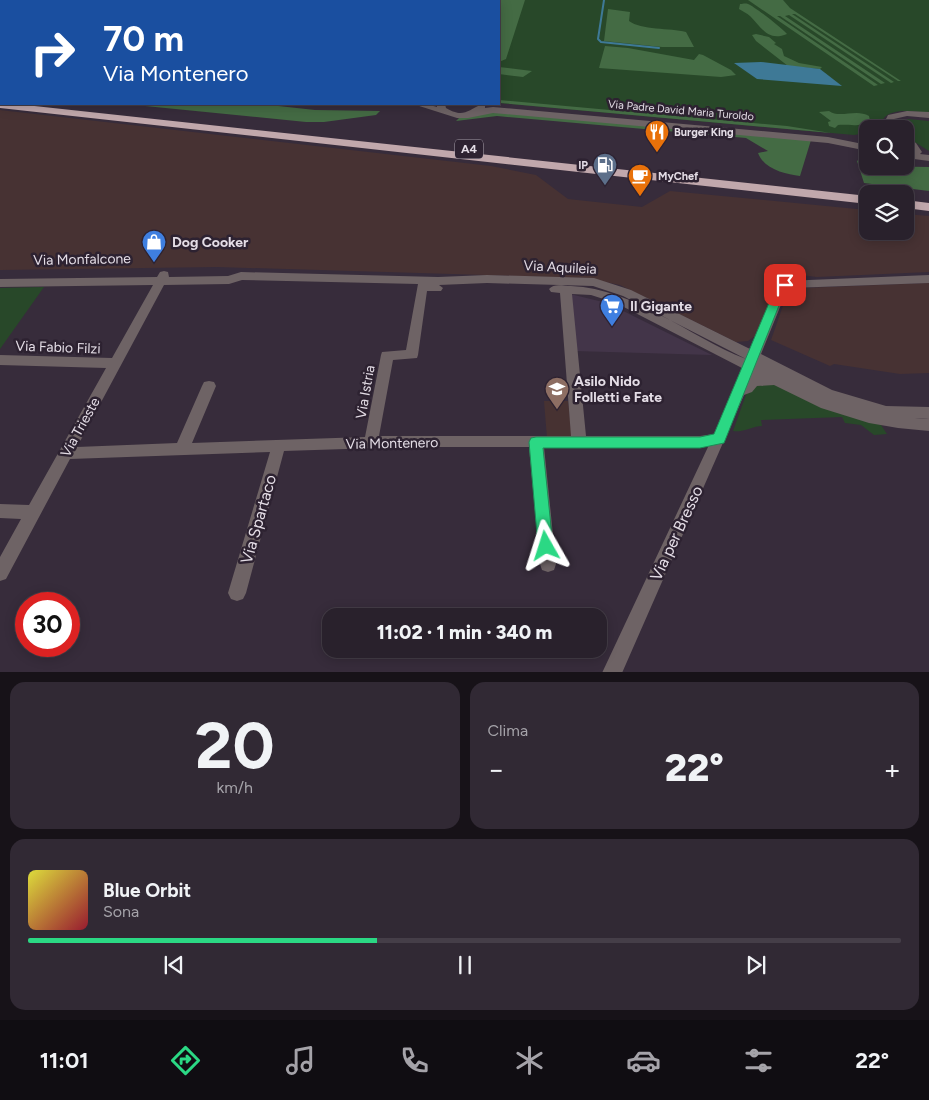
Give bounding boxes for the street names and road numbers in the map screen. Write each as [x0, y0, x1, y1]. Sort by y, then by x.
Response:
street label: Via Padre David Maria Turoldo [607, 98, 754, 123]
road number: A4 [455, 140, 483, 158]
street label: Via Monfalcone [33, 250, 131, 269]
street label: Via Aquileia [523, 257, 597, 278]
street label: Via Fabio Filzi [15, 338, 101, 357]
street label: Via Istria [352, 364, 379, 420]
street label: Via Trieste [57, 394, 104, 460]
street label: Via Montenero [346, 434, 438, 453]
street label: Via Spartaco [237, 472, 280, 566]
street label: Via per Bresso [646, 483, 707, 584]

